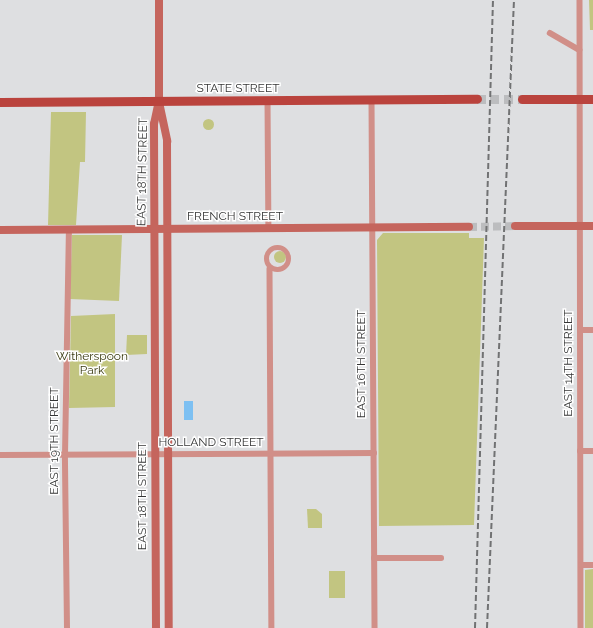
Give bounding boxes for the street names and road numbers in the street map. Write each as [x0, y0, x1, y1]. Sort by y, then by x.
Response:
street label: STATE STREET [196, 82, 280, 96]
street label: EAST 18TH STREET [135, 118, 151, 226]
street label: FRENCH STREET [187, 210, 283, 224]
street label: EAST 14TH STREET [562, 309, 576, 417]
street label: EAST 16TH STREET [355, 310, 369, 418]
street label: EAST 19TH STREET [48, 387, 62, 495]
street label: HOLLAND STREET [158, 436, 264, 450]
street label: EAST 18TH STREET [136, 442, 150, 550]

